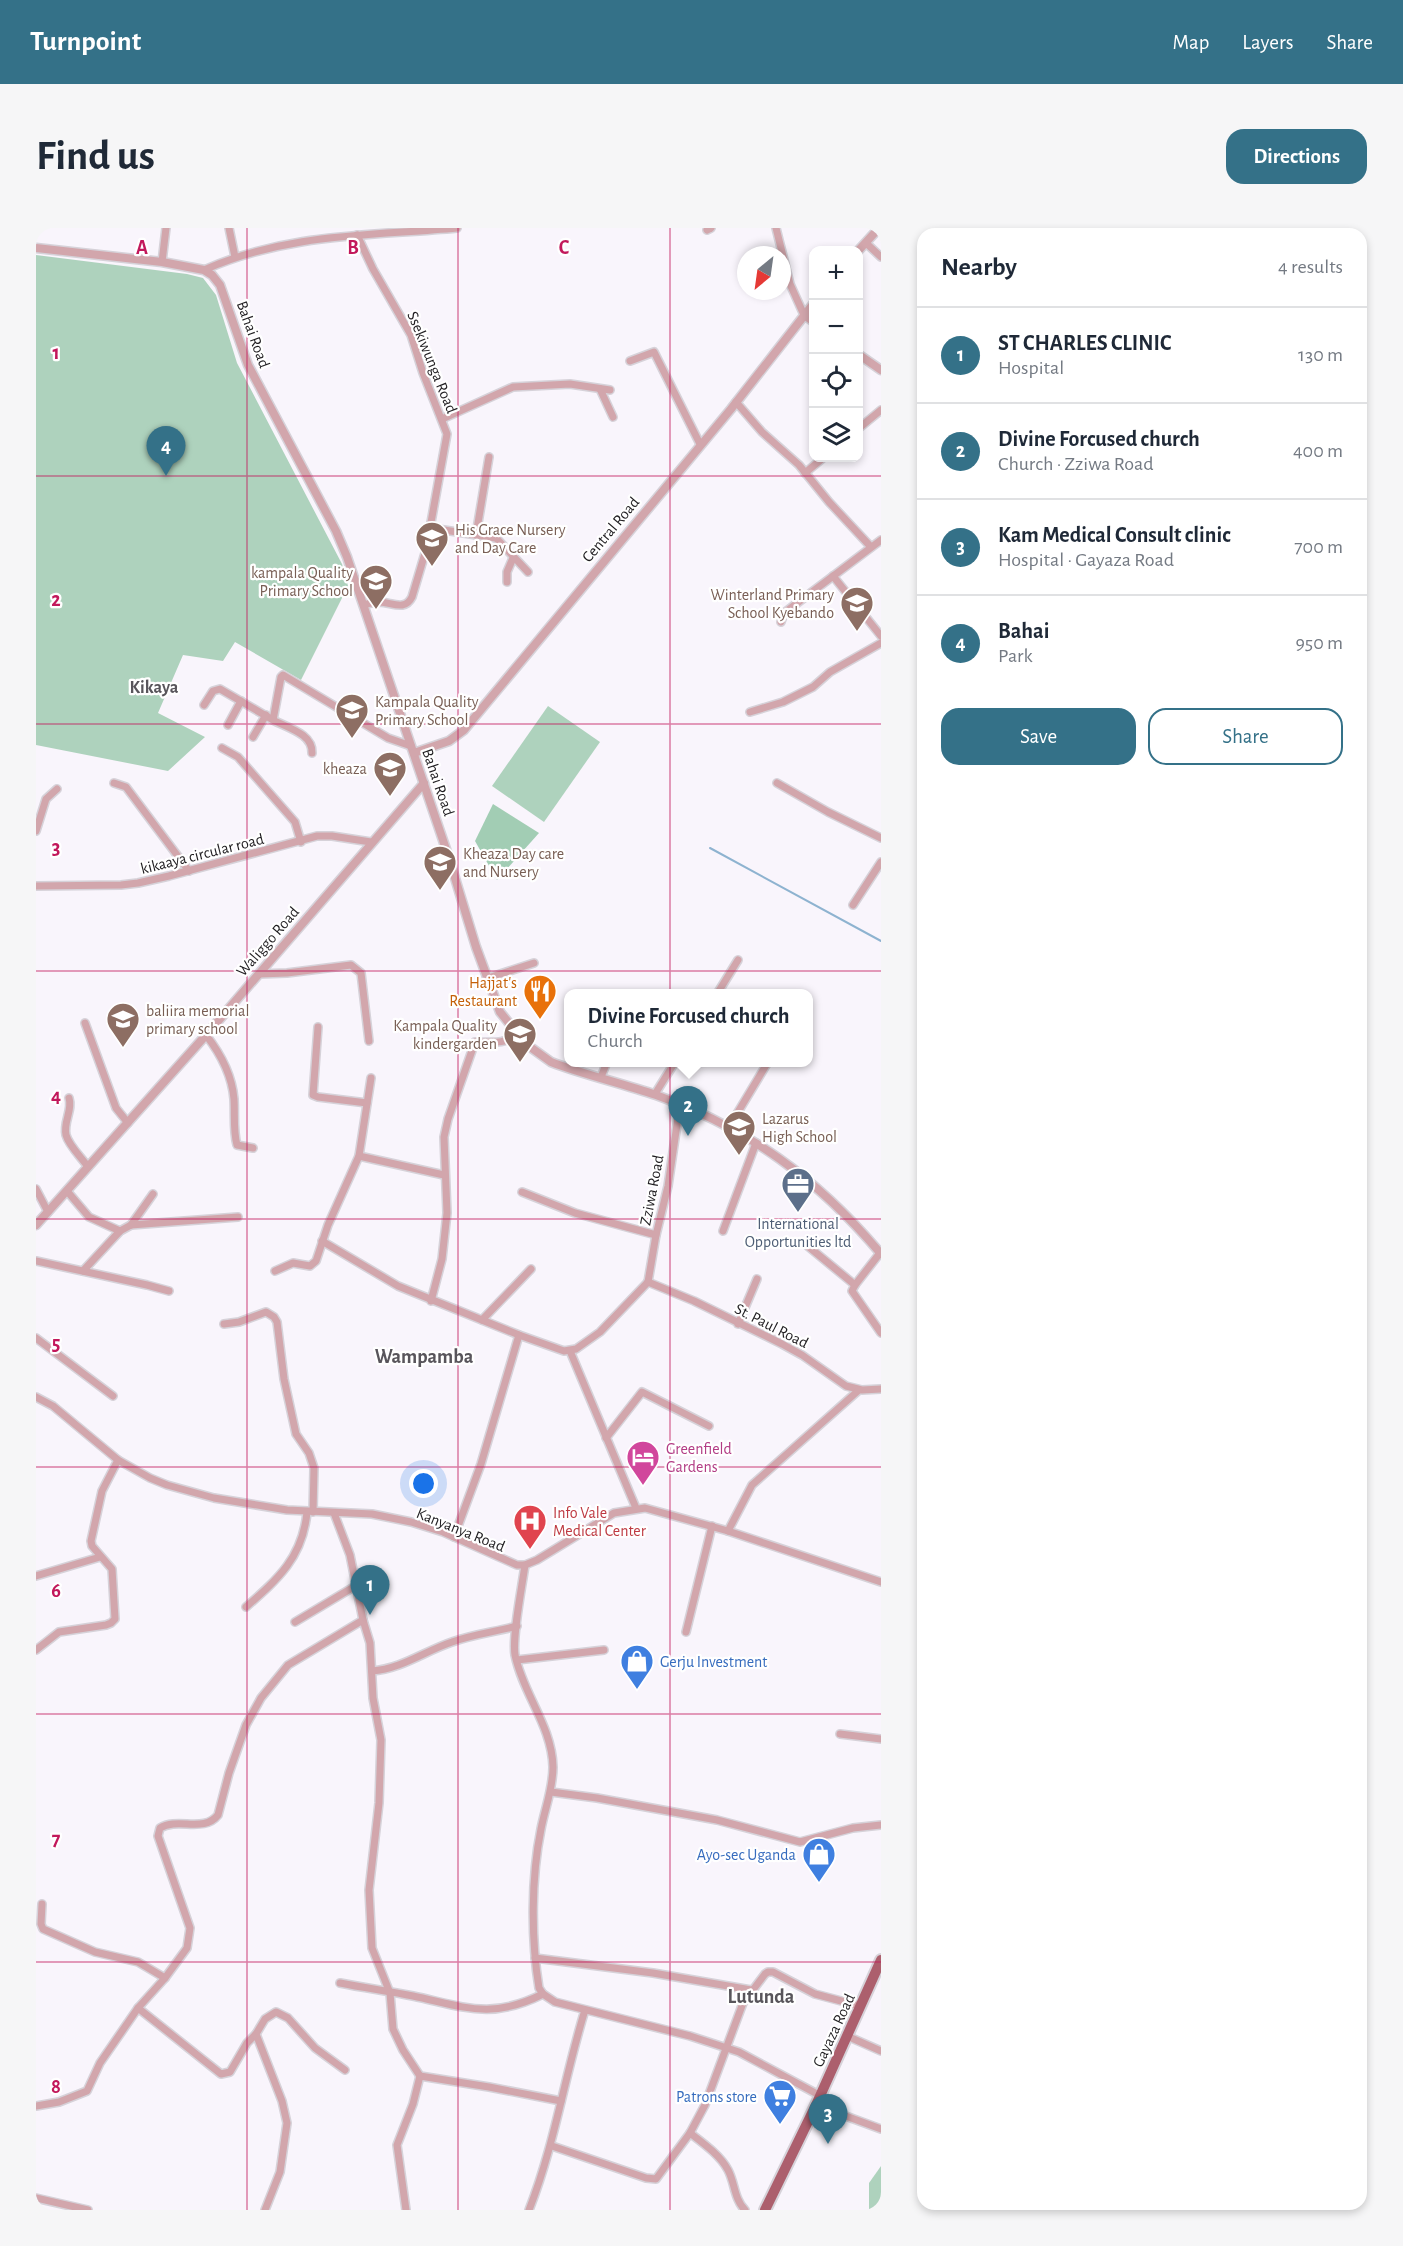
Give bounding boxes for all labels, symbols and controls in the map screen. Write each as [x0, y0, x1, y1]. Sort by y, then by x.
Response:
text: Turnpoint [30, 28, 141, 56]
text: Map [1173, 32, 1209, 53]
text: Layers [1242, 32, 1293, 53]
text: Share [1326, 32, 1373, 53]
button: Directions [1226, 129, 1367, 184]
text: Find us [36, 135, 155, 177]
text: A [136, 238, 148, 258]
text: B [347, 238, 359, 258]
text: C [559, 238, 570, 258]
north arrow [737, 246, 791, 300]
map controls [809, 246, 863, 462]
button: + [809, 246, 863, 300]
text: Nearby [941, 254, 1017, 280]
text: 4 results [1278, 257, 1343, 277]
street label: Bahai Road [234, 299, 273, 370]
button: − [809, 300, 863, 354]
street label: Ssekiwunga Road [404, 309, 460, 416]
text: ST CHARLES CLINIC [998, 332, 1171, 354]
text: 1 [52, 343, 60, 363]
text: 1 [957, 345, 964, 365]
text: 130 m [1298, 345, 1343, 365]
button: locate [809, 354, 863, 408]
text: Hospital [998, 358, 1064, 378]
button: layers [809, 408, 863, 462]
pin: 4 [146, 426, 186, 476]
text: Divine Forcused church [998, 428, 1200, 450]
text: 2 [956, 441, 965, 461]
text: 400 m [1293, 441, 1343, 461]
text: Church · Zziwa Road [998, 454, 1154, 474]
street label: Central Road [579, 494, 642, 565]
school or university icon: His Grace Nursery and Day Care [414, 520, 450, 567]
place label: His Grace Nursery and Day Care [455, 522, 566, 557]
text: Kam Medical Consult clinic [998, 524, 1231, 546]
text: 3 [956, 537, 965, 557]
text: 700 m [1294, 537, 1343, 557]
text: Hospital · Gayaza Road [998, 550, 1174, 570]
school or university icon: kampala Quality Primary School [358, 563, 394, 610]
place label: kampala Quality Primary School [251, 565, 353, 600]
school or university icon: Winterland Primary School Kyebando [839, 585, 875, 632]
place label: Winterland Primary School Kyebando [710, 587, 834, 622]
text: 2 [51, 590, 61, 610]
text: Bahai [998, 620, 1049, 642]
text: 4 [955, 633, 966, 653]
text: 950 m [1295, 633, 1343, 653]
text: Park [998, 646, 1033, 666]
district label: Kikaya [130, 679, 179, 697]
school or university icon: Kampala Quality Primary School [334, 692, 370, 739]
place label: Kampala Quality Primary School [375, 694, 479, 729]
button: Save [941, 708, 1136, 765]
button: Share [1148, 708, 1343, 765]
street label: Bahai Road [419, 747, 457, 818]
school or university icon: kheaza [372, 750, 408, 797]
place label: kheaza [323, 761, 367, 777]
street label: kikaaya circular road [139, 831, 266, 878]
text: 3 [52, 838, 60, 858]
school or university icon: Kheaza Day care and Nursery [422, 844, 458, 891]
place label: Kheaza Day care and Nursery [463, 846, 564, 881]
street label: Waliggo Road [233, 904, 302, 980]
restaurant icon: Hajjat's Restaurant [522, 973, 558, 1020]
place label: Hajjat's Restaurant [449, 975, 517, 1009]
popup [564, 989, 813, 1067]
school or university icon: baliira memorial primary school [105, 1001, 141, 1048]
place label: baliira memorial primary school [146, 1003, 249, 1038]
text: Divine Forcused church [588, 1005, 789, 1027]
school or university icon: Kampala Quality kindergarden [502, 1016, 538, 1063]
place label: Kampala Quality kindergarden [393, 1018, 497, 1052]
text: Church [588, 1031, 643, 1051]
text: 4 [51, 1086, 61, 1106]
pin: 2 [668, 1086, 708, 1136]
school or university icon: Lazarus High School [721, 1109, 757, 1156]
place label: Lazarus High School [762, 1111, 837, 1145]
street label: Zziwa Road [637, 1154, 667, 1227]
office icon: International Opportunities ltd [780, 1166, 816, 1213]
place label: International Opportunities ltd [745, 1216, 851, 1250]
street label: St. Paul Road [732, 1301, 811, 1351]
text: 5 [52, 1334, 60, 1354]
district label: Wampamba [375, 1347, 474, 1367]
hotel icon: Greenfield Gardens [625, 1439, 661, 1486]
place label: Greenfield Gardens [666, 1441, 732, 1475]
your location [409, 1469, 438, 1498]
hospital icon: Info Vale Medical Center [512, 1503, 548, 1550]
street label: Kanyanya Road [414, 1505, 507, 1556]
place label: Info Vale Medical Center [553, 1505, 647, 1539]
pin: 1 [350, 1566, 390, 1615]
text: 6 [51, 1581, 61, 1601]
shop icon: Gerju Investment [619, 1643, 655, 1690]
place label: Gerju Investment [660, 1654, 767, 1671]
text: 7 [52, 1829, 61, 1849]
shop icon: Ayo-sec Uganda [801, 1836, 837, 1883]
place label: Ayo-sec Uganda [697, 1847, 796, 1864]
district label: Lutunda [728, 1987, 795, 2007]
street label: Gayaza Road [810, 1991, 859, 2070]
text: 8 [51, 2077, 61, 2097]
supermarket icon: Patrons store [762, 2078, 798, 2125]
place label: Patrons store [676, 2089, 757, 2105]
pin: 3 [808, 2094, 848, 2144]

